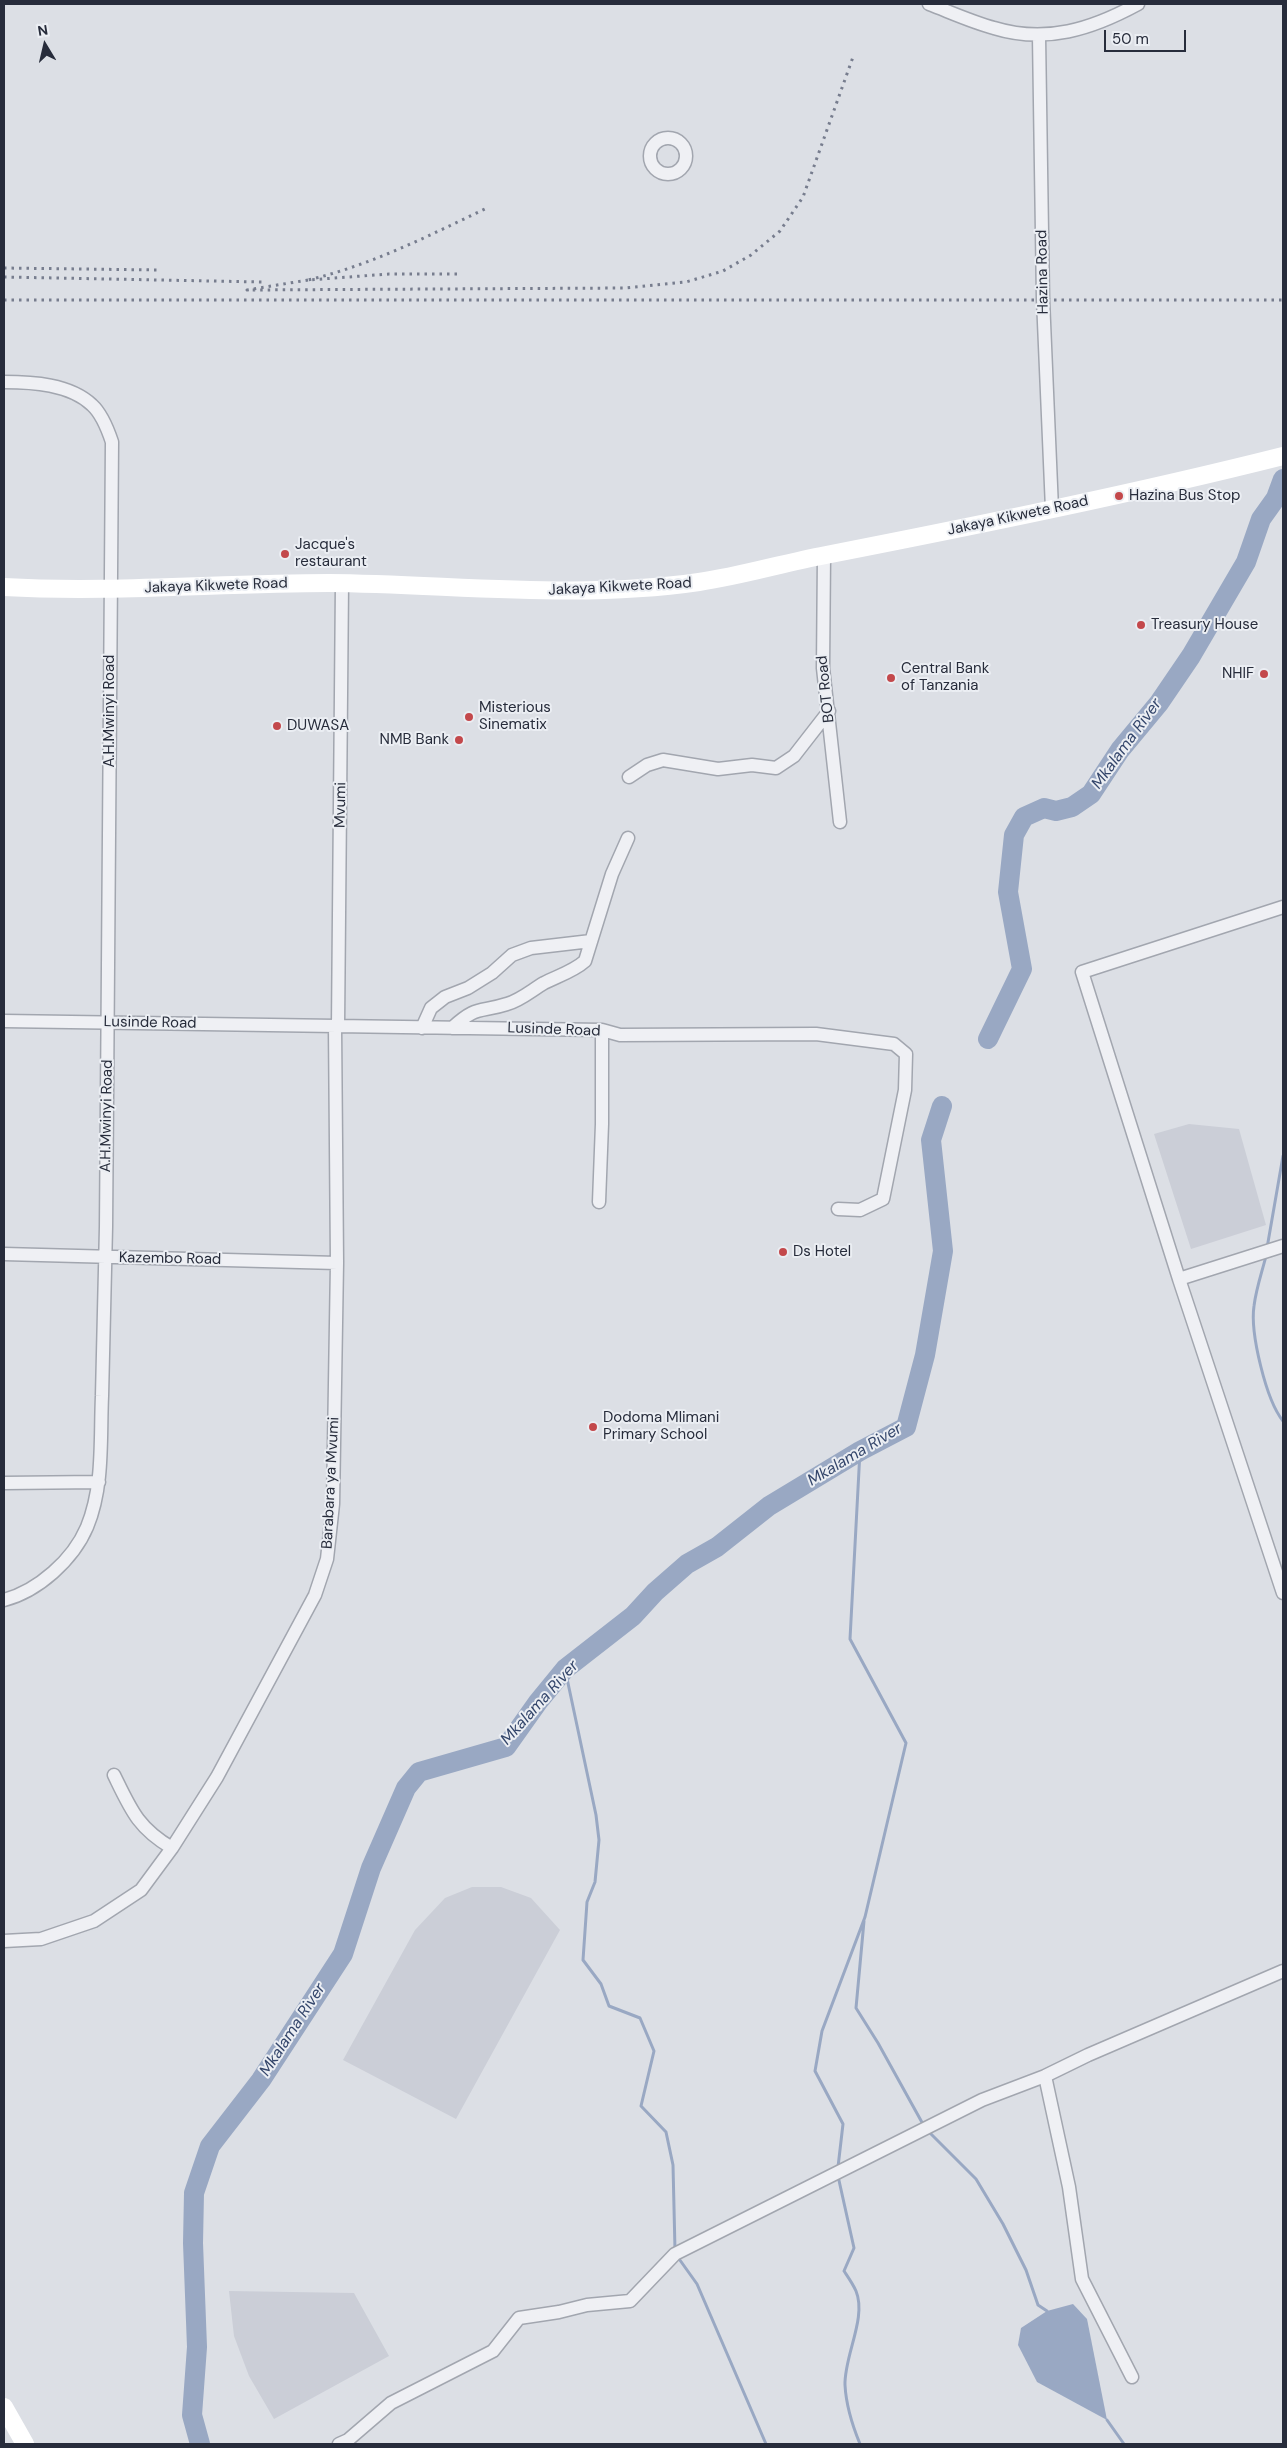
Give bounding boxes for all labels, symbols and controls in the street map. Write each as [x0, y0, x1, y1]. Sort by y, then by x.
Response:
north arrow [20, 20, 70, 70]
text: N [36, 20, 49, 40]
scale bar [1107, 20, 1190, 52]
text: 50 m [1112, 29, 1149, 49]
street label: Hazina Road [1033, 230, 1053, 314]
place label: Hazina Bus Stop [1129, 487, 1240, 505]
marker: Hazina Bus Stop [1113, 490, 1125, 502]
street label: Jakaya Kikwete Road [946, 492, 1090, 540]
place label: Jacque's restaurant [295, 536, 367, 571]
marker: Jacque's restaurant [279, 548, 291, 560]
street label: Jakaya Kikwete Road [548, 574, 692, 600]
street label: Jakaya Kikwete Road [144, 575, 288, 597]
place label: Treasury House [1151, 616, 1258, 634]
marker: Treasury House [1135, 619, 1147, 631]
street label: A.H.Mwinyi Road [101, 654, 119, 768]
street label: BOT Road [814, 655, 838, 723]
place label: Central Bank of Tanzania [901, 660, 989, 695]
place label: NHIF [1222, 665, 1254, 683]
marker: NHIF [1258, 668, 1270, 680]
marker: Central Bank of Tanzania [885, 672, 897, 684]
water label: Mkalama River [1088, 695, 1166, 793]
place label: Misterious Sinematix [479, 699, 551, 734]
marker: Misterious Sinematix [463, 711, 475, 723]
place label: DUWASA [287, 717, 349, 735]
marker: DUWASA [271, 720, 283, 732]
place label: NMB Bank [380, 731, 449, 749]
marker: NMB Bank [453, 734, 465, 746]
street label: Mvumi [332, 782, 350, 828]
street label: Lusinde Road [103, 1013, 197, 1033]
street label: Lusinde Road [507, 1019, 601, 1041]
street label: A.H.Mwinyi Road [97, 1059, 117, 1173]
place label: Ds Hotel [793, 1243, 851, 1261]
marker: Ds Hotel [777, 1246, 789, 1258]
street label: Kazembo Road [119, 1249, 221, 1269]
place label: Dodoma Mlimani Primary School [603, 1409, 719, 1444]
street label: Barabara ya Mvumi [319, 1416, 343, 1550]
water label: Mkalama River [804, 1419, 906, 1491]
marker: Dodoma Mlimani Primary School [587, 1421, 599, 1433]
water label: Mkalama River [497, 1657, 583, 1749]
water label: Mkalama River [256, 1980, 330, 2080]

